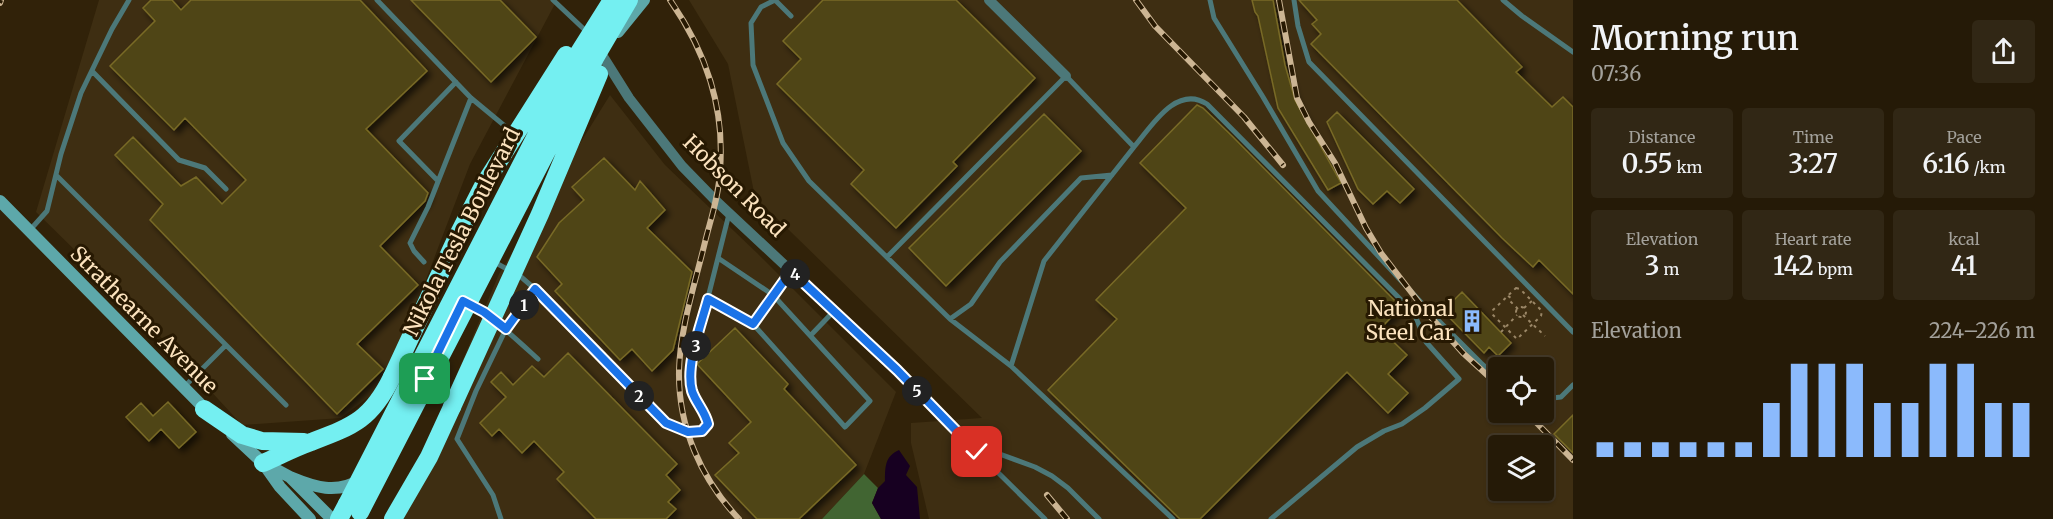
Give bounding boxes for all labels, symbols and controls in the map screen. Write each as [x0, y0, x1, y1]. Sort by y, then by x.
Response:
text: Morning run [1591, 18, 1799, 59]
button: share [1972, 20, 2035, 83]
text: 07:36 [1591, 61, 1641, 86]
street label: Nikola Tesla Boulevard [397, 123, 526, 341]
text: Distance [1629, 127, 1695, 147]
text: Time [1793, 127, 1833, 147]
text: Pace [1947, 127, 1982, 147]
street label: Hobson Road [677, 129, 791, 243]
text: 0.55 [1621, 147, 1673, 180]
text: 3:27 [1788, 147, 1838, 180]
text: 6:16 [1922, 147, 1970, 180]
text: km [1673, 157, 1703, 177]
text: /km [1970, 157, 2006, 177]
text: Elevation [1626, 229, 1698, 249]
text: Heart rate [1775, 229, 1851, 249]
text: kcal [1948, 229, 1980, 249]
street label: Strathearne Avenue [65, 240, 224, 399]
text: 3 [1645, 249, 1660, 282]
text: 142 [1773, 249, 1814, 282]
text: 41 [1951, 249, 1977, 282]
pin: 4 [780, 259, 810, 289]
text: m [1660, 259, 1679, 279]
text: bpm [1814, 259, 1853, 279]
text: 4 [790, 264, 800, 284]
pin: 1 [509, 290, 539, 320]
text: 1 [520, 295, 528, 315]
place label: National Steel Car [1366, 295, 1454, 346]
building icon: National Steel Car [1459, 308, 1485, 334]
text: Elevation [1591, 318, 1682, 343]
text: 224–226 m [1929, 318, 2035, 343]
pin: 3 [681, 331, 711, 361]
text: 3 [691, 336, 701, 356]
pin [399, 353, 450, 404]
map controls [1488, 357, 1554, 501]
button: locate [1488, 357, 1554, 423]
icon: arrive [408, 362, 441, 395]
pin: 5 [902, 376, 932, 406]
pin: 2 [624, 381, 654, 411]
text: 5 [912, 381, 922, 401]
text: 2 [634, 386, 644, 406]
pin [951, 426, 1002, 477]
icon: check [960, 435, 993, 468]
button: layers [1488, 435, 1554, 501]

